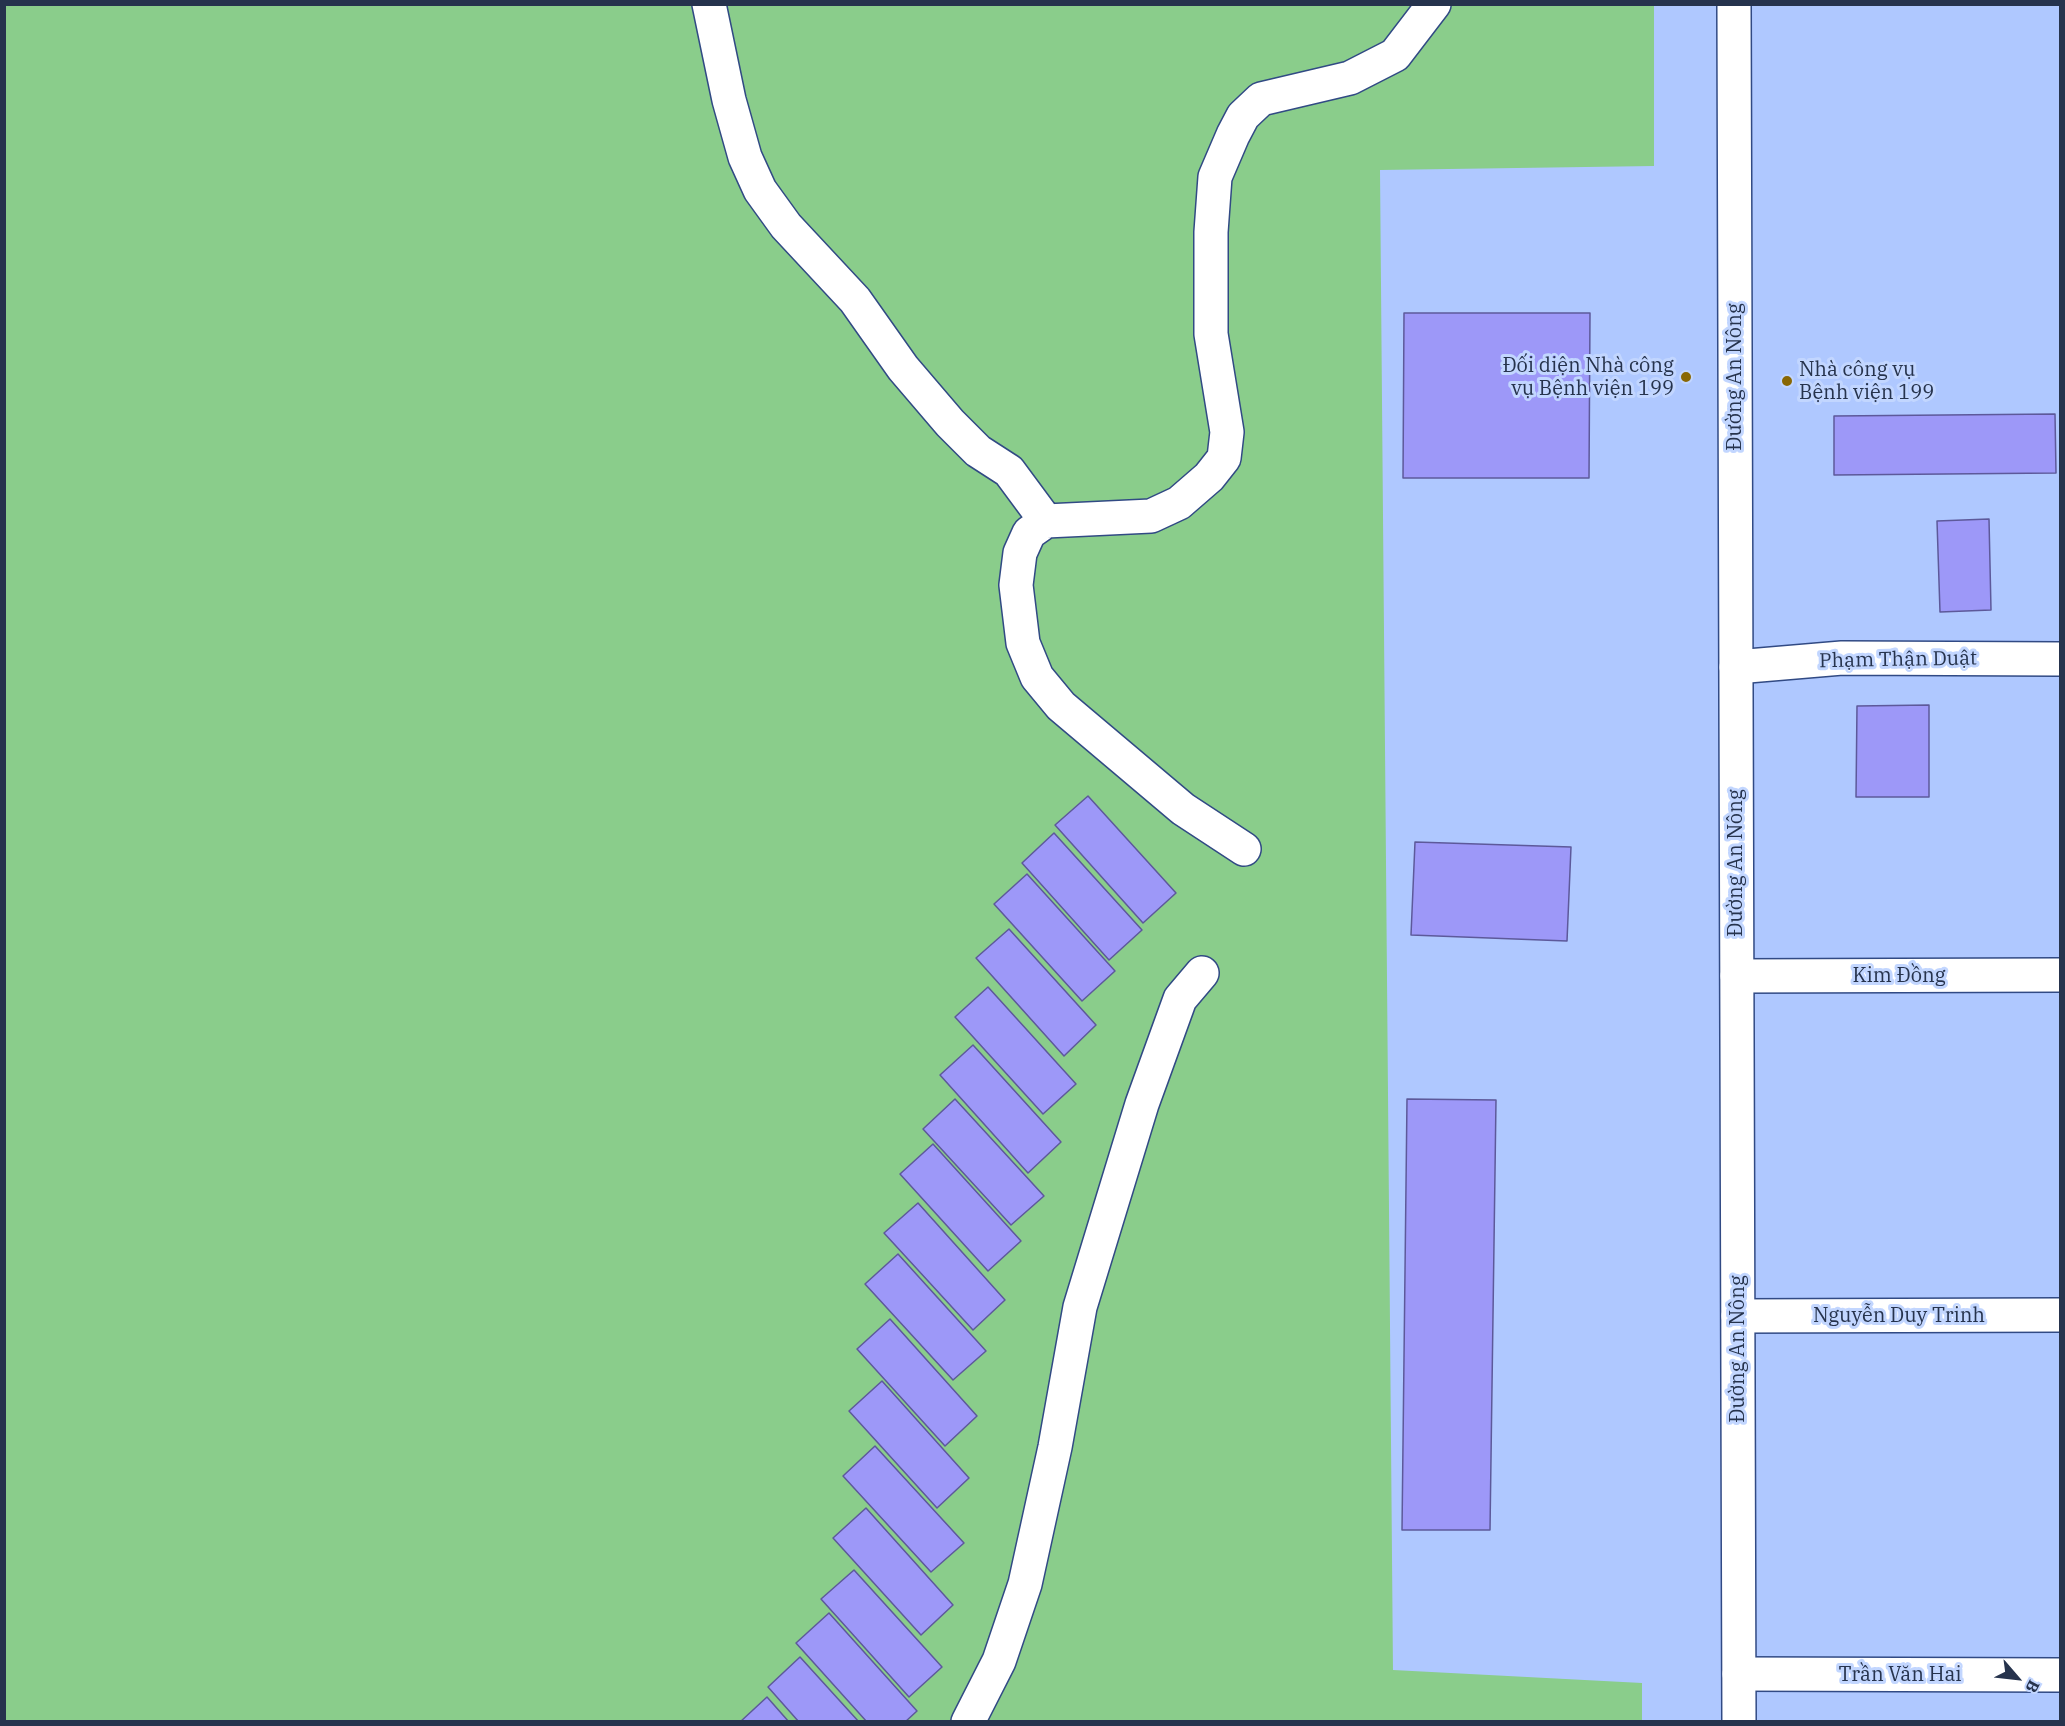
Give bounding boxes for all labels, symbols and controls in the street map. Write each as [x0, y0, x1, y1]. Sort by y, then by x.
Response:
street label: Đường An Nông [1723, 303, 1747, 451]
place label: Đối diện Nhà công vụ Bệnh viện 199 [1502, 354, 1674, 401]
place label: Nhà công vụ Bệnh viện 199 [1799, 358, 1934, 405]
marker: Đối diện Nhà công vụ Bệnh viện 199 [1679, 370, 1693, 384]
marker: Nhà công vụ Bệnh viện 199 [1780, 374, 1794, 388]
street label: Phạm Thận Duật [1819, 647, 1977, 673]
street label: Đường An Nông [1724, 789, 1748, 937]
street label: Kim Đồng [1852, 964, 1946, 988]
street label: Đường An Nông [1726, 1275, 1750, 1423]
street label: Nguyễn Duy Trinh [1813, 1304, 1985, 1328]
north arrow [1987, 1648, 2047, 1708]
street label: Trần Văn Hai [1838, 1663, 1962, 1687]
text: B [2021, 1677, 2044, 1696]

